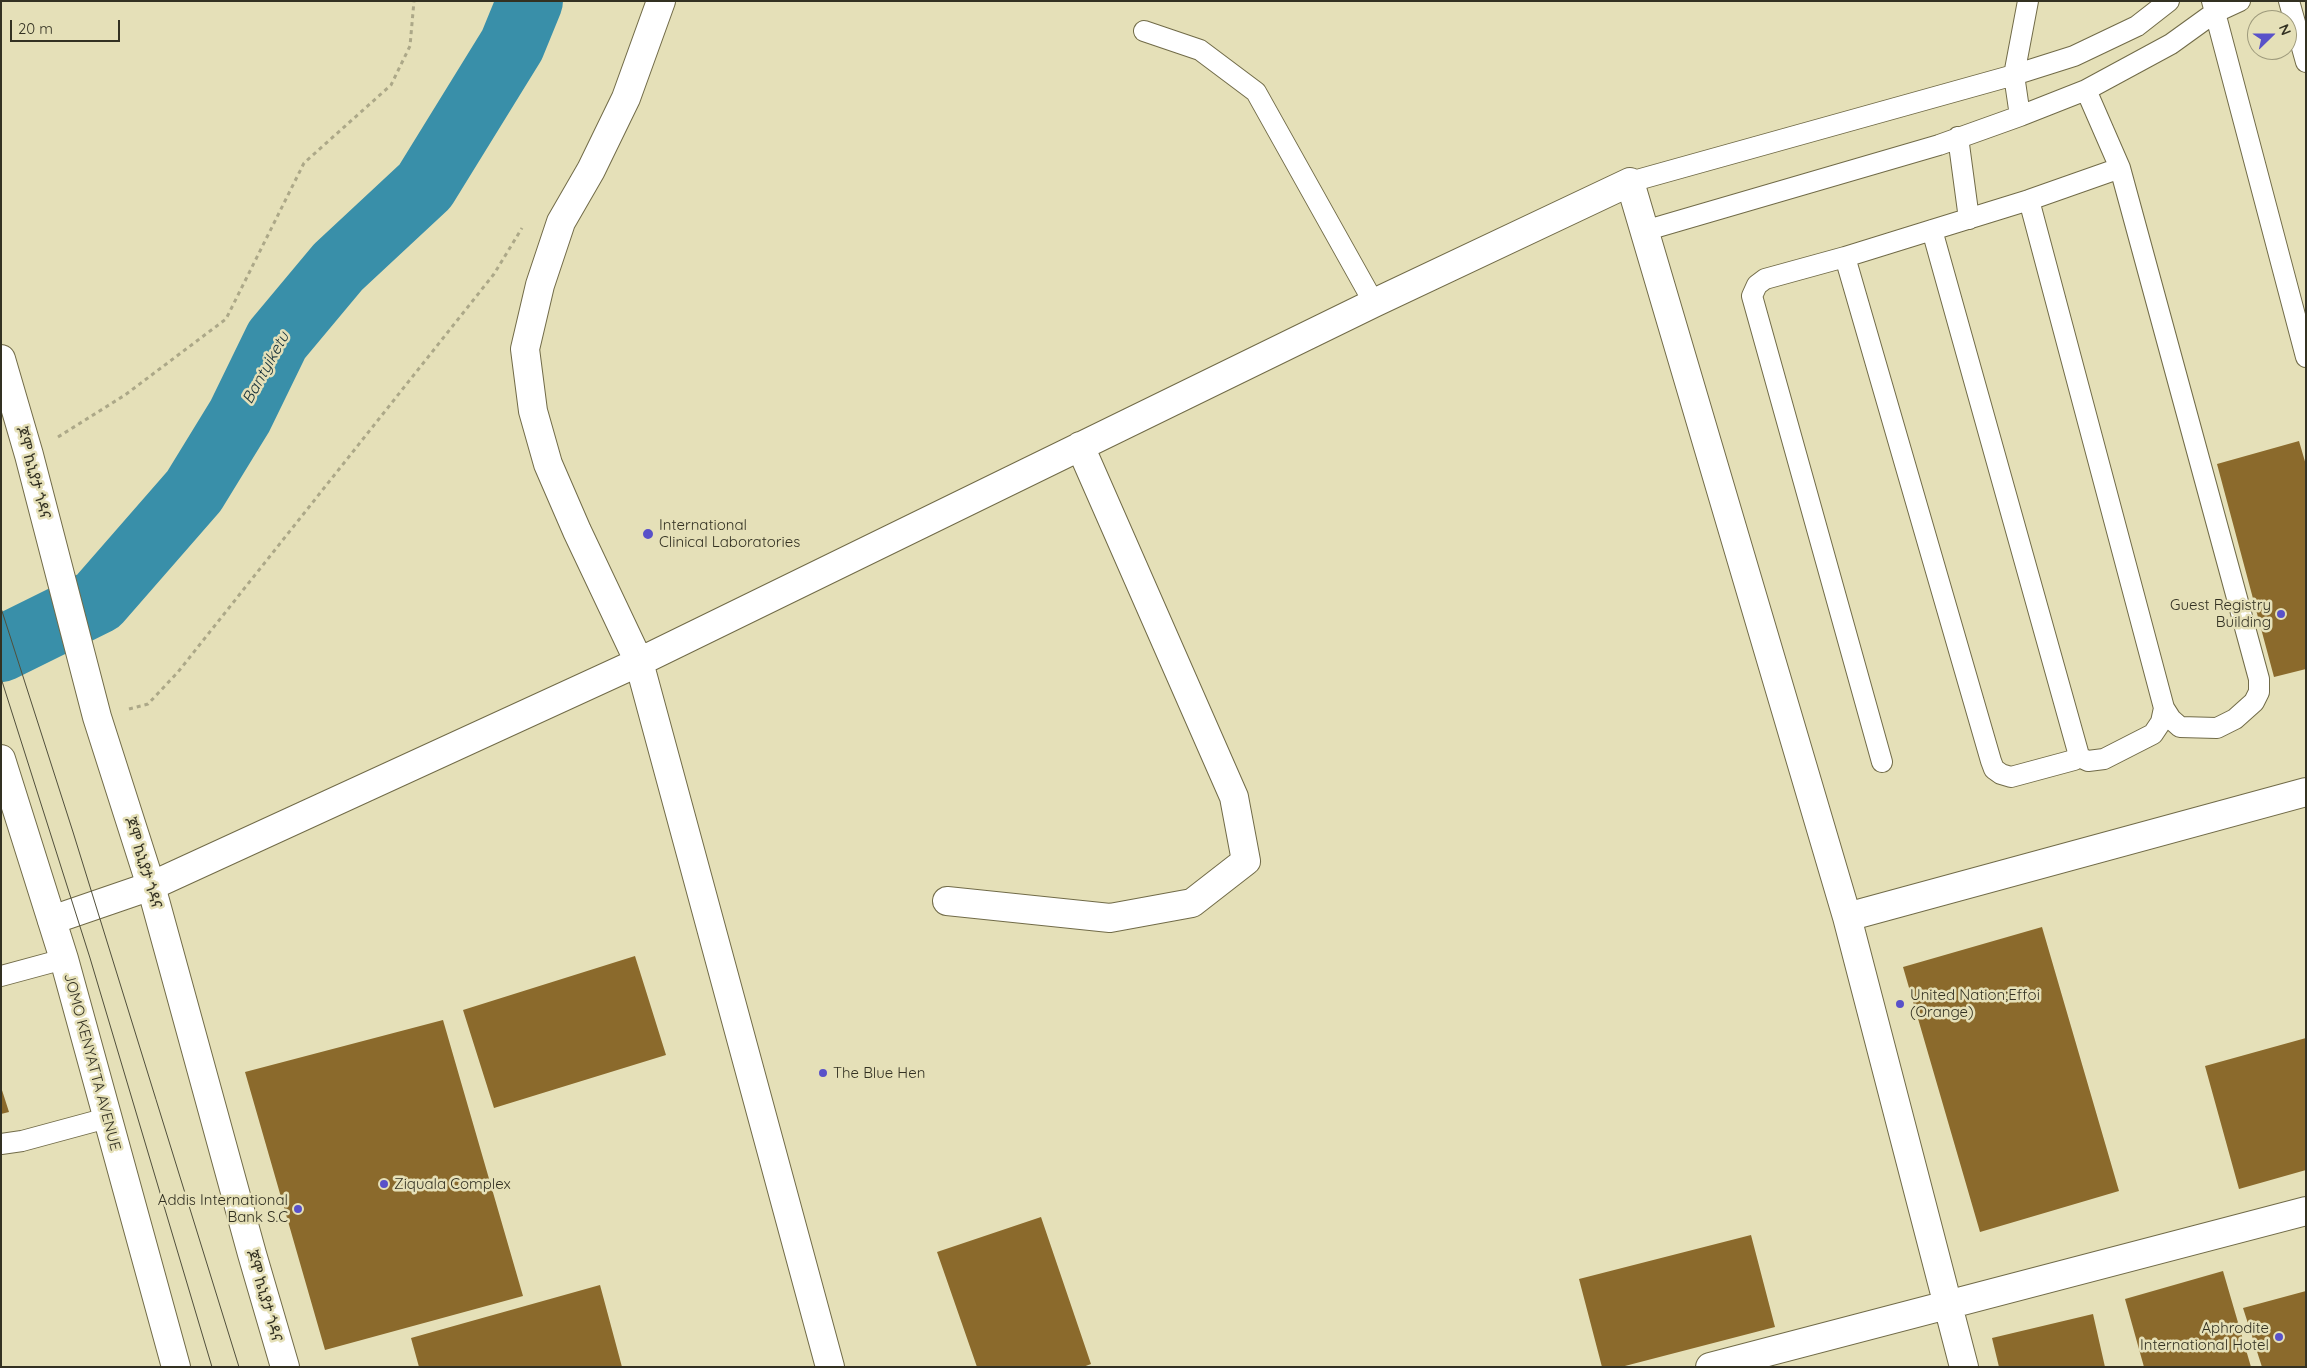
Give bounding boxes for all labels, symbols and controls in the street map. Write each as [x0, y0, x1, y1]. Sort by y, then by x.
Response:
scale bar [12, 10, 122, 42]
north arrow [2247, 10, 2297, 60]
text: 20 m [18, 19, 53, 38]
text: N [2275, 22, 2295, 38]
water label: Bantyiketu [238, 329, 294, 407]
street label: ጆሞ ኬኒያታ ጎዳና [12, 425, 54, 521]
place label: International Clinical Laboratories [659, 516, 800, 551]
marker: International Clinical Laboratories [641, 527, 655, 541]
place label: Guest Registry Building [2170, 596, 2271, 631]
marker: Guest Registry Building [2275, 608, 2287, 620]
street label: ጆሞ ኬኒያታ ጎዳና [121, 815, 165, 911]
street label: JOMO KENYATTA AVENUE [60, 971, 124, 1153]
place label: United Nation;Effoi (Orange) [1910, 986, 2040, 1021]
marker: United Nation;Effoi (Orange) [1894, 998, 1906, 1010]
place label: The Blue Hen [833, 1064, 925, 1082]
marker: The Blue Hen [817, 1067, 829, 1079]
place label: Ziquala Complex [394, 1175, 511, 1193]
marker: Ziquala Complex [378, 1178, 390, 1190]
place label: Addis International Bank S.C [158, 1191, 288, 1226]
marker: Addis International Bank S.C [292, 1203, 304, 1215]
street label: ጆሞ ኬኒያታ ጎዳና [242, 1248, 286, 1344]
place label: Aphrodite International Hotel [2140, 1319, 2269, 1354]
marker: Aphrodite International Hotel [2273, 1331, 2285, 1343]

